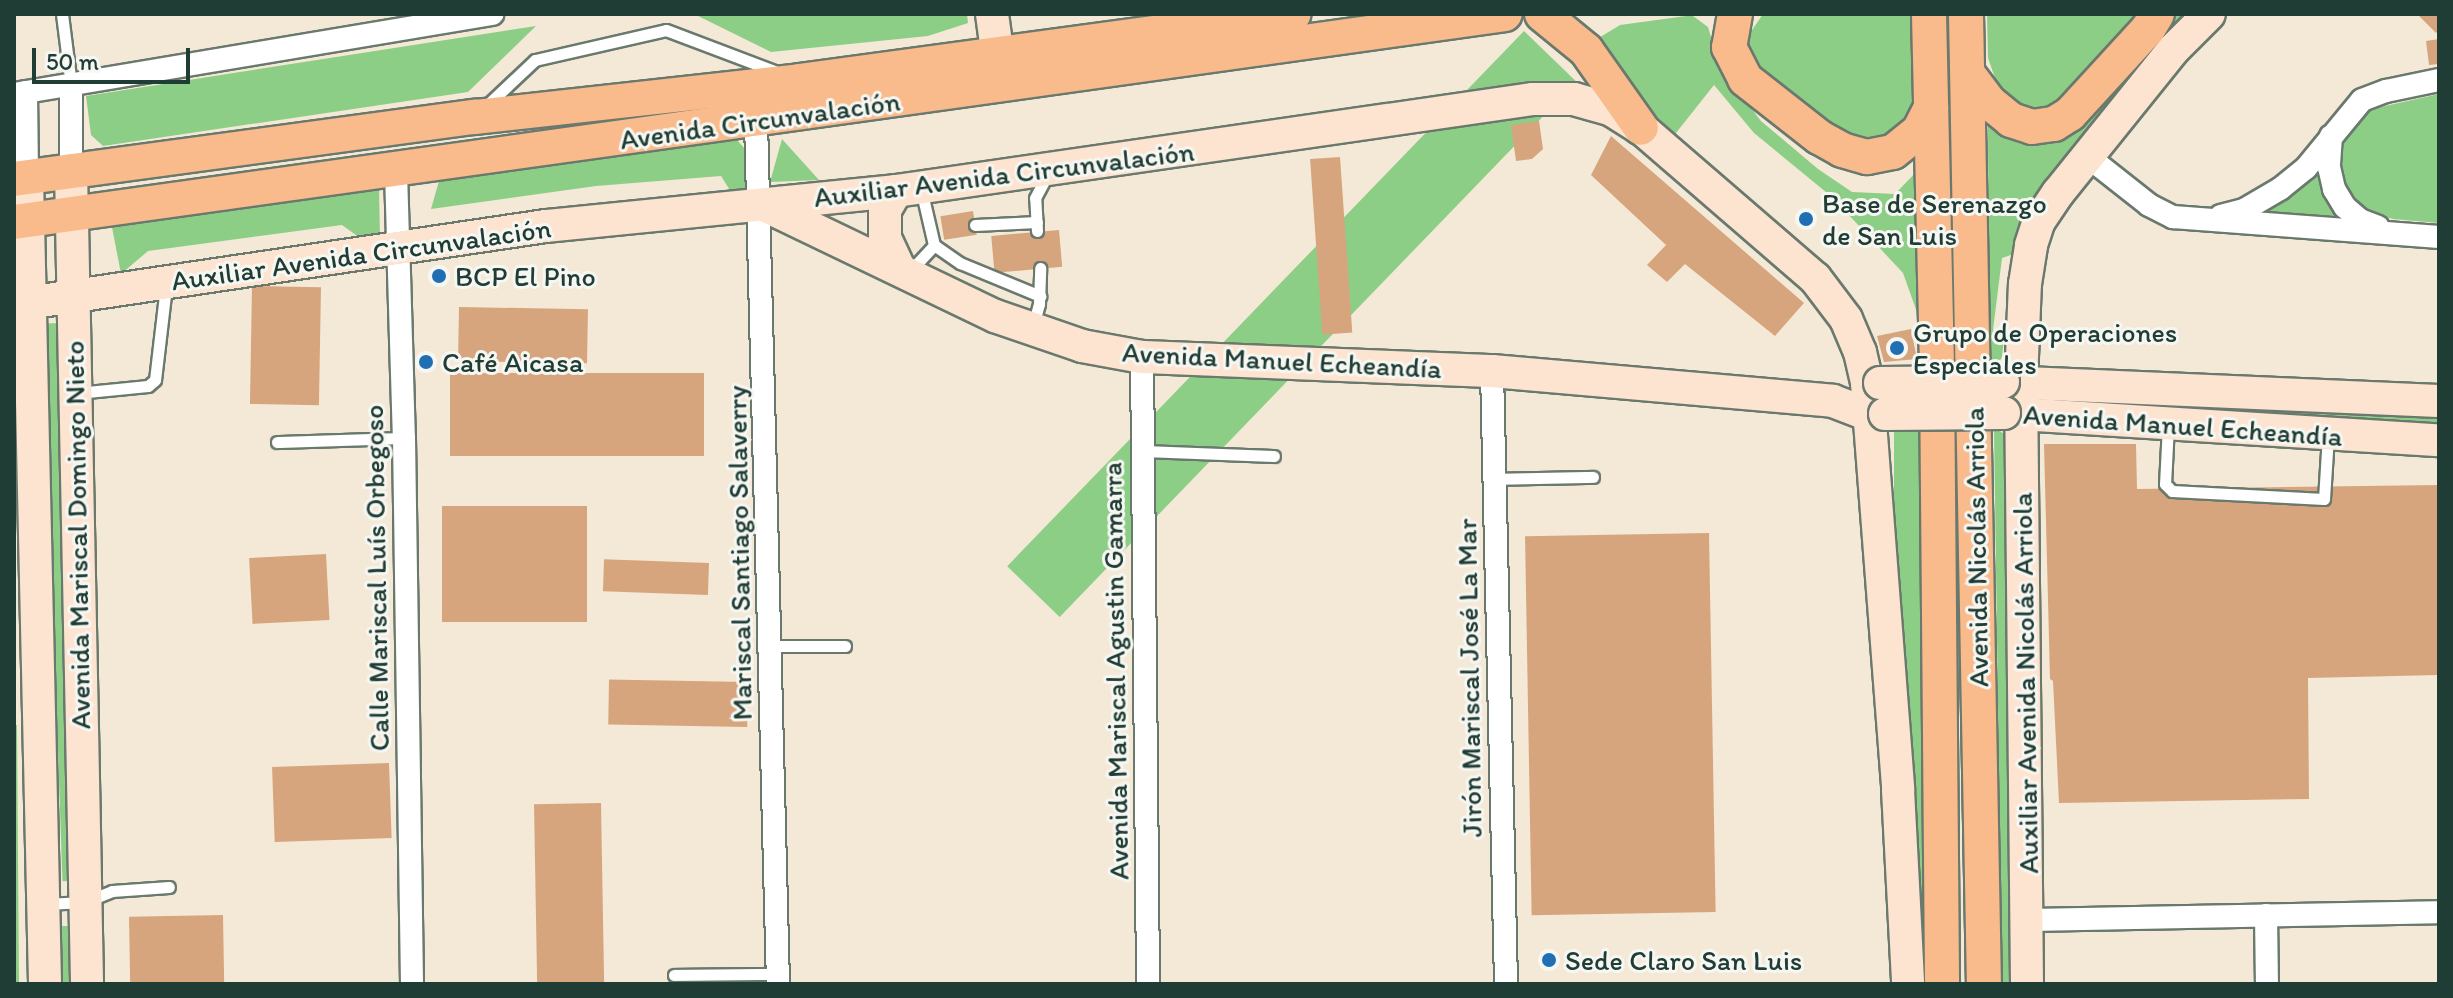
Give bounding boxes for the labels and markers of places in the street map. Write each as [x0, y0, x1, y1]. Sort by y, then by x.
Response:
place label: Base de Serenazgo de San Luis [1822, 186, 2046, 252]
marker: Base de Serenazgo de San Luis [1797, 210, 1815, 228]
place label: BCP El Pino [455, 259, 597, 293]
marker: BCP El Pino [430, 267, 448, 285]
place label: Grupo de Operaciones Especiales [1913, 315, 2177, 381]
marker: Grupo de Operaciones Especiales [1888, 339, 1906, 357]
place label: Café Aicasa [442, 345, 583, 379]
marker: Café Aicasa [417, 353, 435, 371]
place label: Sede Claro San Luis [1565, 943, 1802, 977]
marker: Sede Claro San Luis [1540, 951, 1558, 969]

